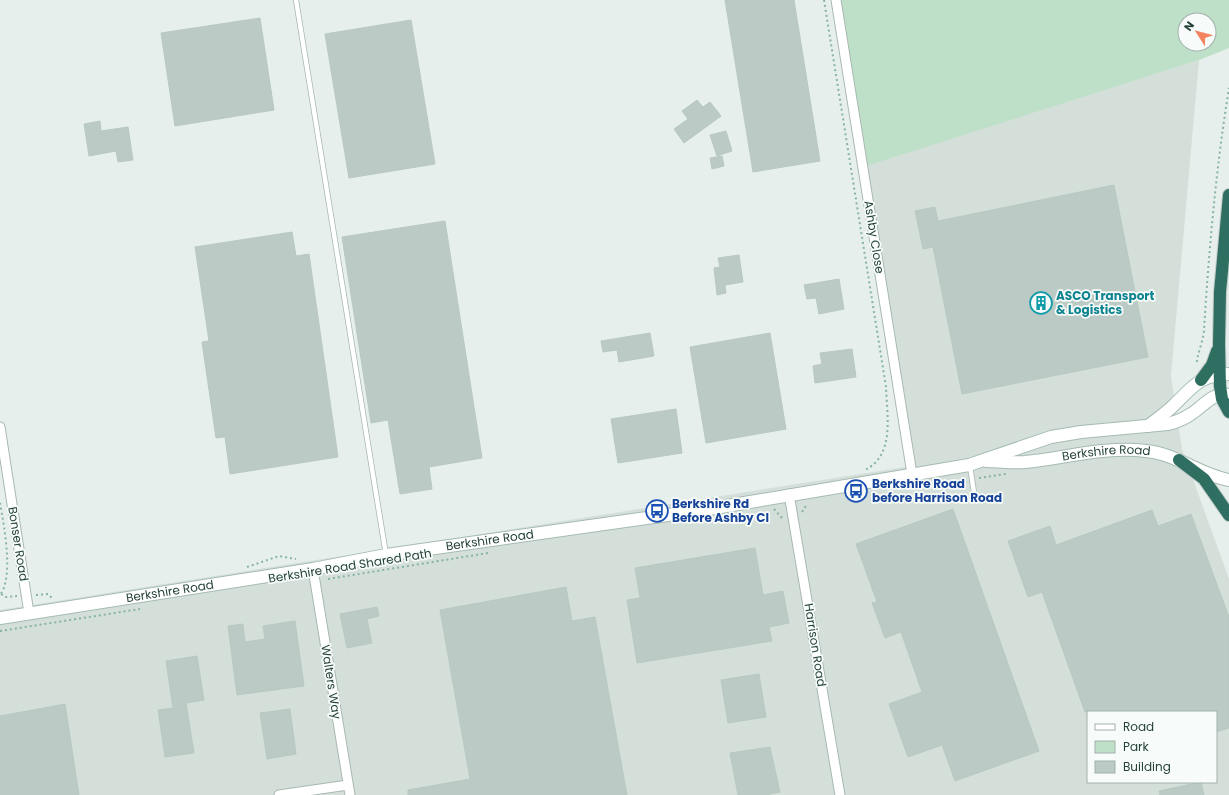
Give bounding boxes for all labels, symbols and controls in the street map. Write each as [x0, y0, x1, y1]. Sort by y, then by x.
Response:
north arrow [1177, 12, 1217, 52]
text: N [1180, 18, 1198, 34]
street label: Ashby Close [860, 199, 889, 275]
place label: ASCO Transport & Logistics [1056, 287, 1154, 318]
building icon: ASCO Transport & Logistics [1028, 290, 1054, 316]
street label: Berkshire Road [1061, 441, 1151, 465]
place label: Berkshire Road before Harrison Road [872, 475, 1002, 506]
bus stop icon: Berkshire Road before Harrison Road [843, 478, 869, 504]
place label: Berkshire Rd Before Ashby Cl [672, 495, 769, 526]
bus stop icon: Berkshire Rd Before Ashby Cl [644, 498, 670, 524]
street label: Bonser Road [4, 505, 33, 582]
street label: Berkshire Road [445, 525, 535, 554]
street label: Berkshire Road Shared Path [267, 544, 433, 587]
street label: Berkshire Road [125, 576, 215, 606]
street label: Harrison Road [801, 602, 830, 688]
street label: Walters Way [317, 643, 346, 721]
legend [1087, 711, 1217, 783]
text: Road [1123, 718, 1154, 735]
text: Park [1123, 738, 1150, 755]
text: Building [1123, 758, 1171, 775]

